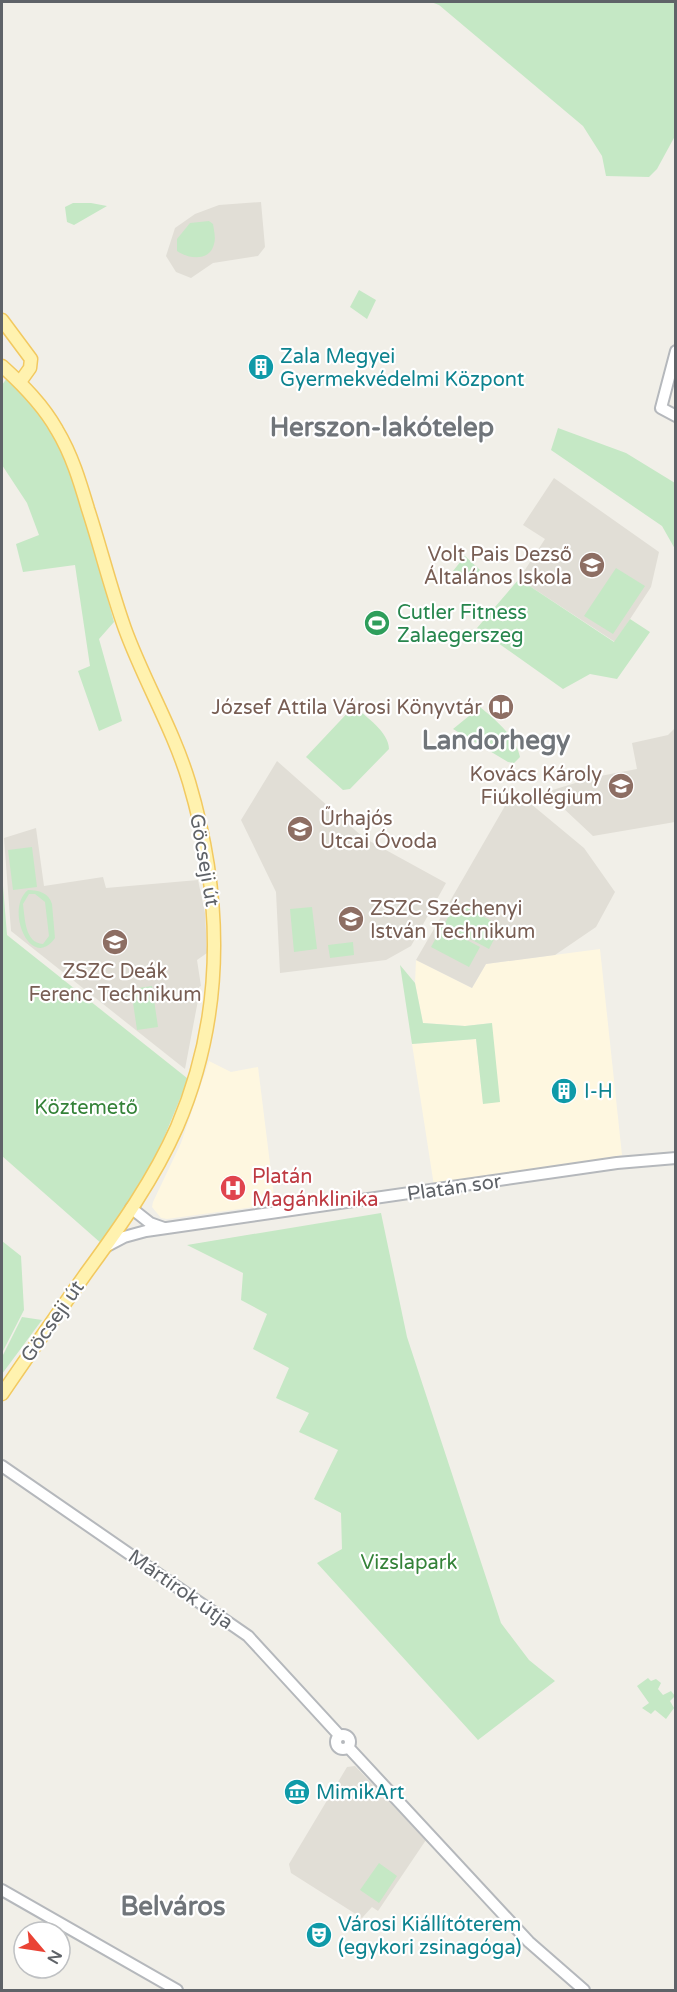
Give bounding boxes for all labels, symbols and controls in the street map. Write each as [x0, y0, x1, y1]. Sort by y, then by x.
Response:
place label: Zala Megyei Gyermekvédelmi Központ [280, 345, 525, 392]
building icon: Zala Megyei Gyermekvédelmi Központ [246, 352, 276, 382]
district label: Herszon-lakótelep [270, 412, 494, 443]
place label: Volt Pais Dezső Általános Iskola [424, 543, 572, 590]
school or university icon: Volt Pais Dezső Általános Iskola [577, 550, 607, 580]
place label: Cutler Fitness Zalaegerszeg [397, 601, 527, 648]
sports icon: Cutler Fitness Zalaegerszeg [362, 608, 392, 638]
library icon: József Attila Városi Könyvtár [486, 692, 516, 722]
place label: József Attila Városi Könyvtár [211, 696, 482, 720]
district label: Landorhegy [422, 725, 570, 756]
place label: Kovács Károly Fiúkollégium [470, 763, 602, 810]
school or university icon: Kovács Károly Fiúkollégium [606, 771, 636, 801]
place label: Űrhajós Utcai Óvoda [320, 806, 437, 854]
street label: Göcseji út [184, 812, 224, 909]
school or university icon: Űrhajós Utcai Óvoda [285, 814, 315, 844]
place label: ZSZC Széchenyi István Technikum [370, 897, 535, 944]
school or university icon: ZSZC Széchenyi István Technikum [336, 904, 366, 934]
school or university icon: ZSZC Deák Ferenc Technikum [100, 927, 130, 957]
place label: ZSZC Deák Ferenc Technikum [28, 960, 202, 1007]
building icon: I-H [549, 1076, 579, 1106]
place label: I-H [584, 1080, 613, 1104]
park label: Köztemető [34, 1096, 138, 1120]
place label: Platán Magánklinika [252, 1165, 379, 1212]
street label: Platán sor [405, 1169, 503, 1206]
hospital icon: Platán Magánklinika [218, 1173, 248, 1203]
street label: Göcseji út [16, 1276, 90, 1367]
street label: Mártírok útja [123, 1545, 238, 1635]
park label: Vizslapark [361, 1551, 458, 1575]
museum icon: MimikArt [282, 1777, 312, 1807]
place label: MimikArt [316, 1781, 405, 1805]
district label: Belváros [120, 1891, 226, 1922]
place label: Városi Kiállítóterem (egykori zsinagóga) [338, 1913, 522, 1960]
north arrow [12, 1920, 72, 1980]
theatre icon: Városi Kiállítóterem (egykori zsinagóga) [304, 1920, 334, 1950]
text: N [42, 1946, 66, 1967]

